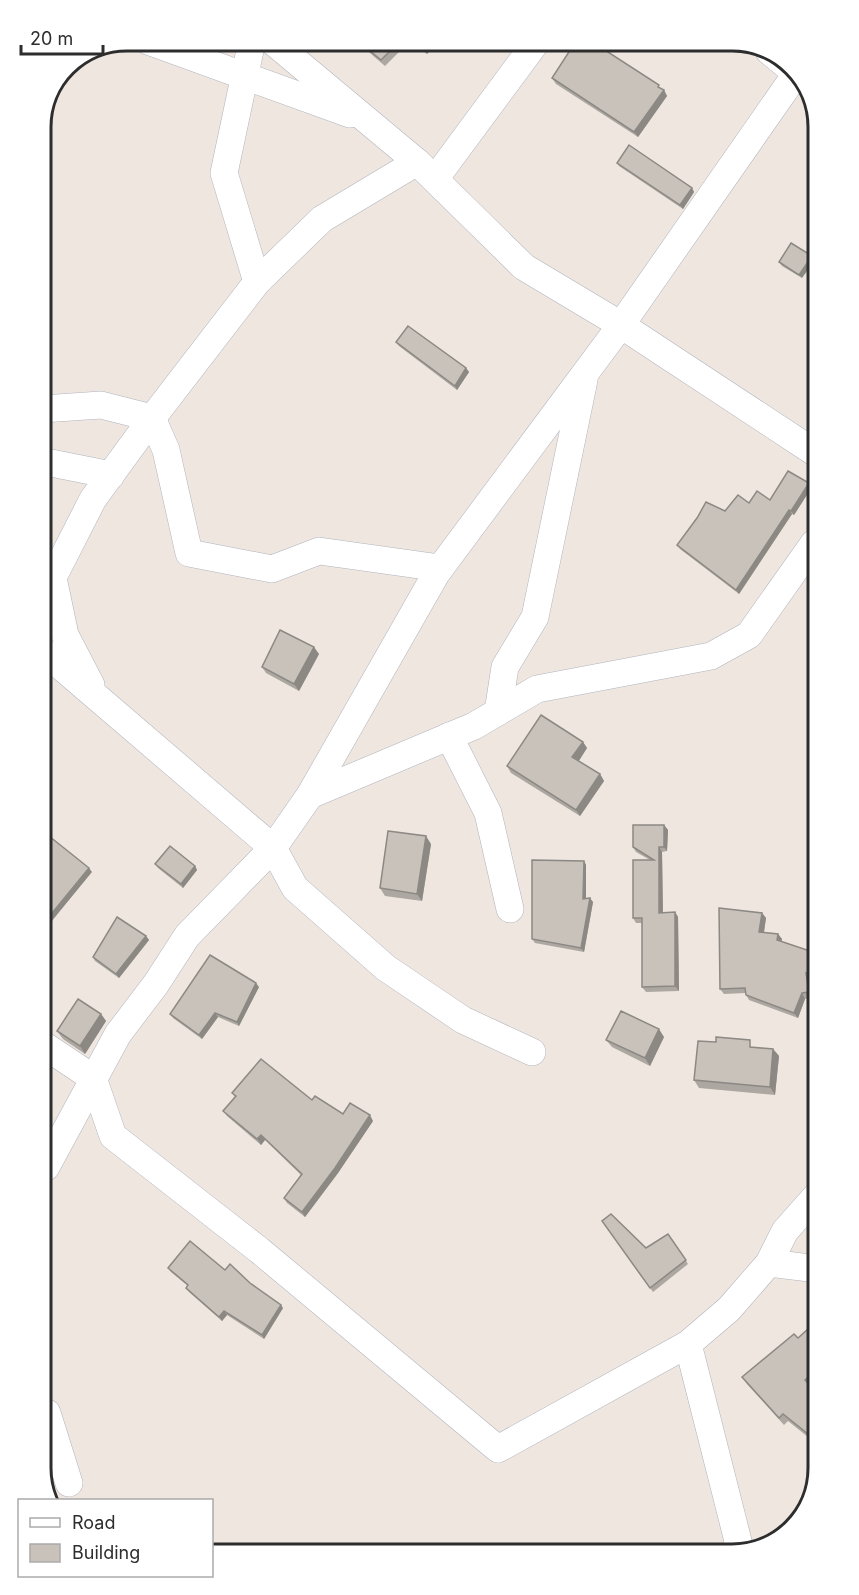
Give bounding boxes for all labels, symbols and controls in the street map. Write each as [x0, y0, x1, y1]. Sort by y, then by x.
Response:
scale bar [21, 18, 104, 56]
text: 20 m [30, 28, 73, 49]
legend [18, 1499, 213, 1577]
text: Road [72, 1512, 115, 1533]
text: Building [72, 1542, 140, 1563]

